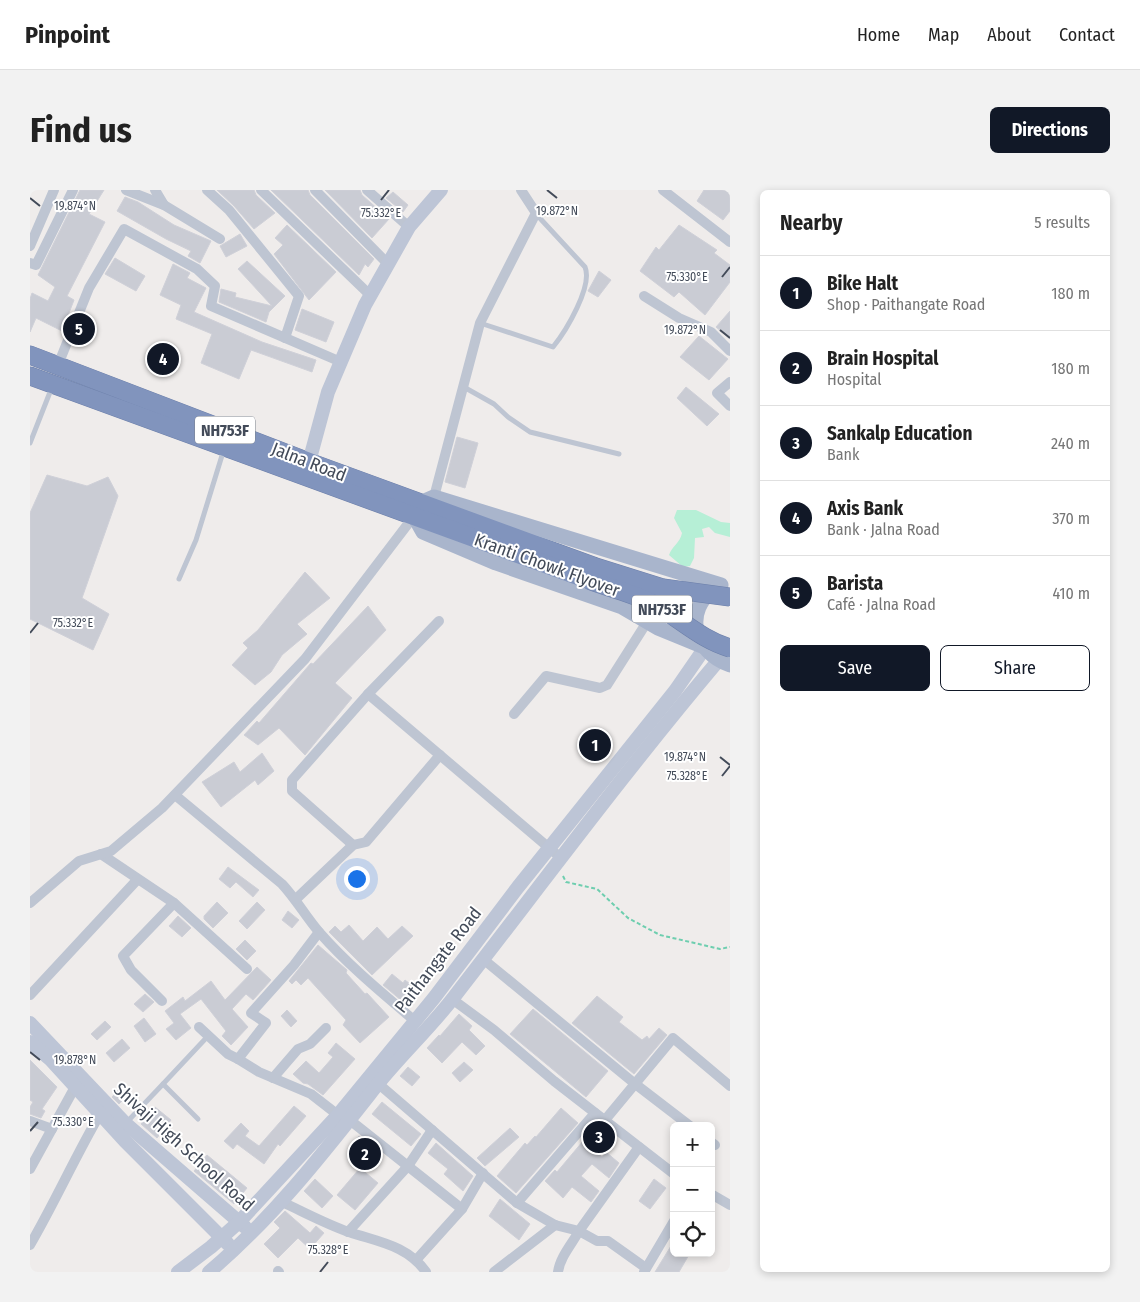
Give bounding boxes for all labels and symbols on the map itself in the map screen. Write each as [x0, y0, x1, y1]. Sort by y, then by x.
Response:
text: 19.874°N [54, 199, 96, 213]
text: 19.872°N [536, 204, 578, 218]
text: 75.332°E [361, 206, 401, 220]
text: 75.330°E [666, 270, 708, 284]
pin: 5 [63, 310, 95, 348]
text: 19.872°N [664, 323, 706, 337]
pin: 4 [147, 340, 179, 378]
road number: NH753F [195, 416, 255, 444]
street label: Jalna Road [269, 438, 349, 486]
street label: Kranti Chowk Flyover [471, 528, 623, 602]
road number: NH753F [632, 596, 692, 622]
text: 75.332°E [53, 616, 93, 630]
pin: 1 [579, 726, 611, 764]
text: 19.874°N [664, 750, 706, 764]
text: 75.328°E [667, 769, 708, 783]
your location [344, 866, 370, 892]
street label: Paithangate Road [390, 903, 486, 1017]
text: 19.878°N [54, 1053, 96, 1067]
street label: Shivaji High School Road [109, 1078, 259, 1216]
text: 75.330°E [52, 1115, 94, 1129]
pin: 3 [583, 1118, 615, 1156]
pin: 2 [349, 1135, 381, 1173]
text: 75.328°E [308, 1243, 349, 1257]

